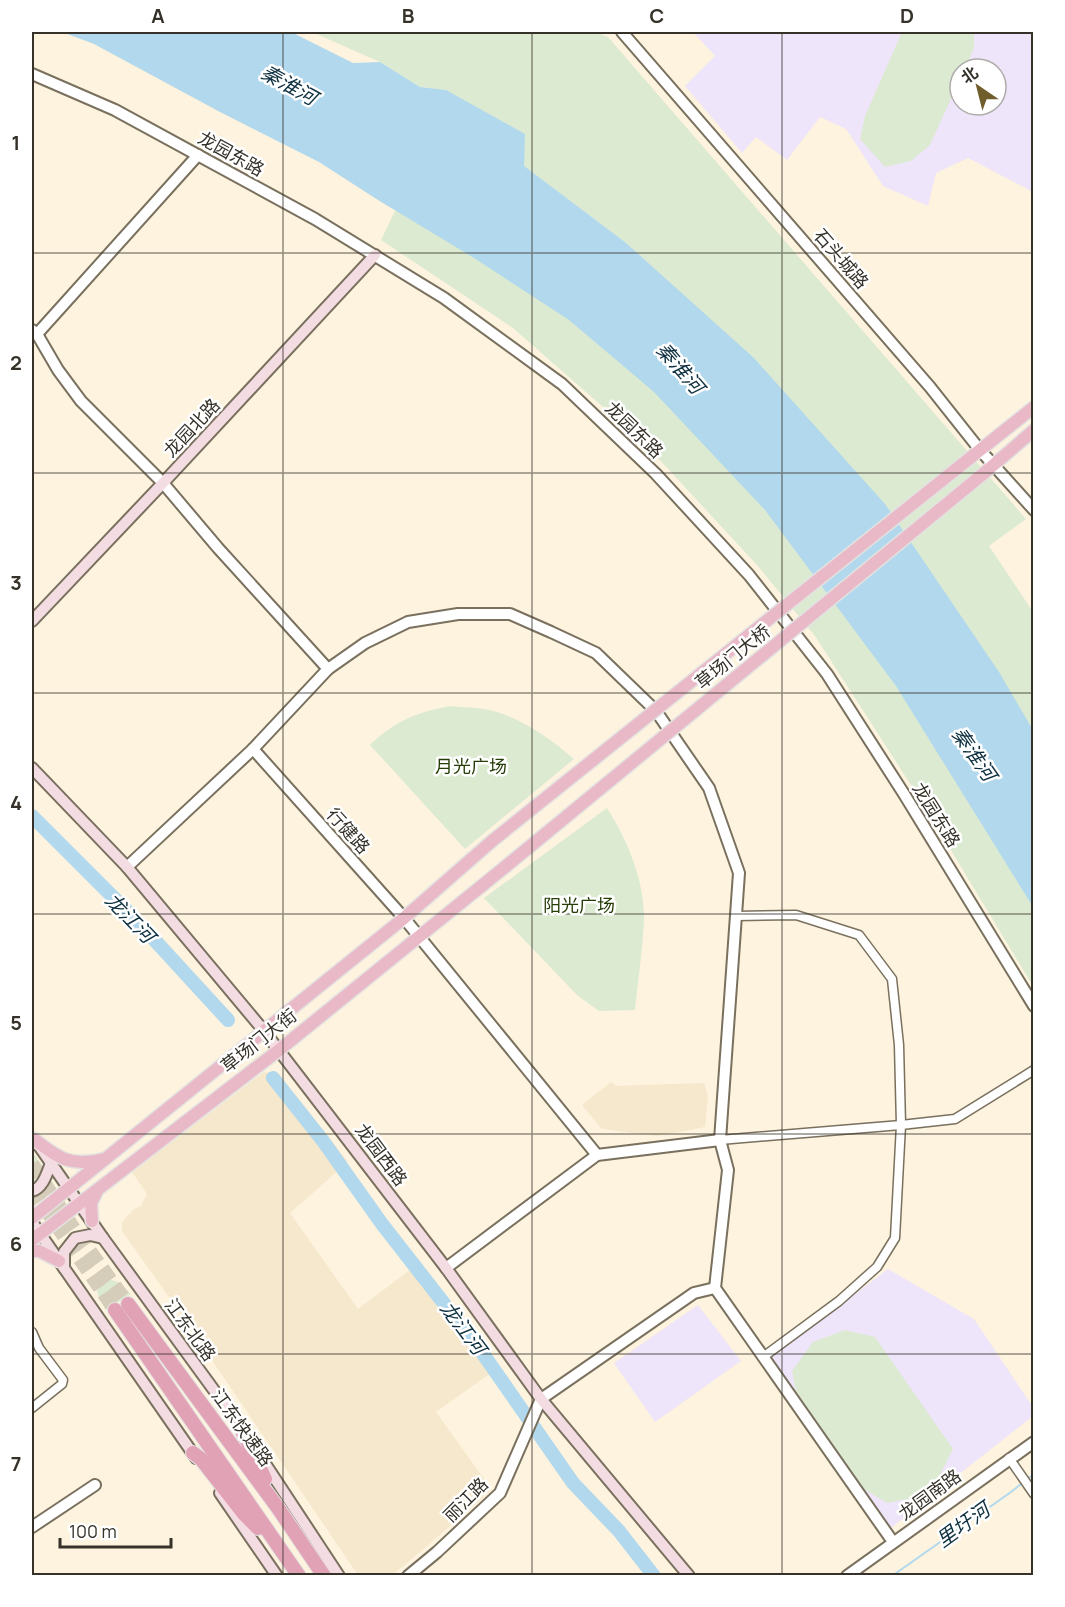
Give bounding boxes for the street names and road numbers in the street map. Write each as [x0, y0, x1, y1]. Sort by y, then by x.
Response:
street label: 龙园东路 [194, 125, 269, 181]
street label: 石头城路 [809, 223, 874, 293]
street label: 龙园北路 [158, 393, 225, 462]
street label: 龙园东路 [600, 396, 669, 463]
street label: 草场门大桥 [690, 619, 775, 694]
street label: 龙园东路 [908, 778, 966, 851]
street label: 行健路 [322, 802, 376, 858]
street label: 草场门大街 [216, 1003, 301, 1077]
street label: 龙园西路 [351, 1118, 413, 1190]
street label: 江东北路 [160, 1293, 222, 1366]
street label: 江东快速路 [207, 1384, 279, 1471]
street label: 龙园南路 [893, 1463, 966, 1525]
street label: 丽江路 [438, 1472, 493, 1527]

